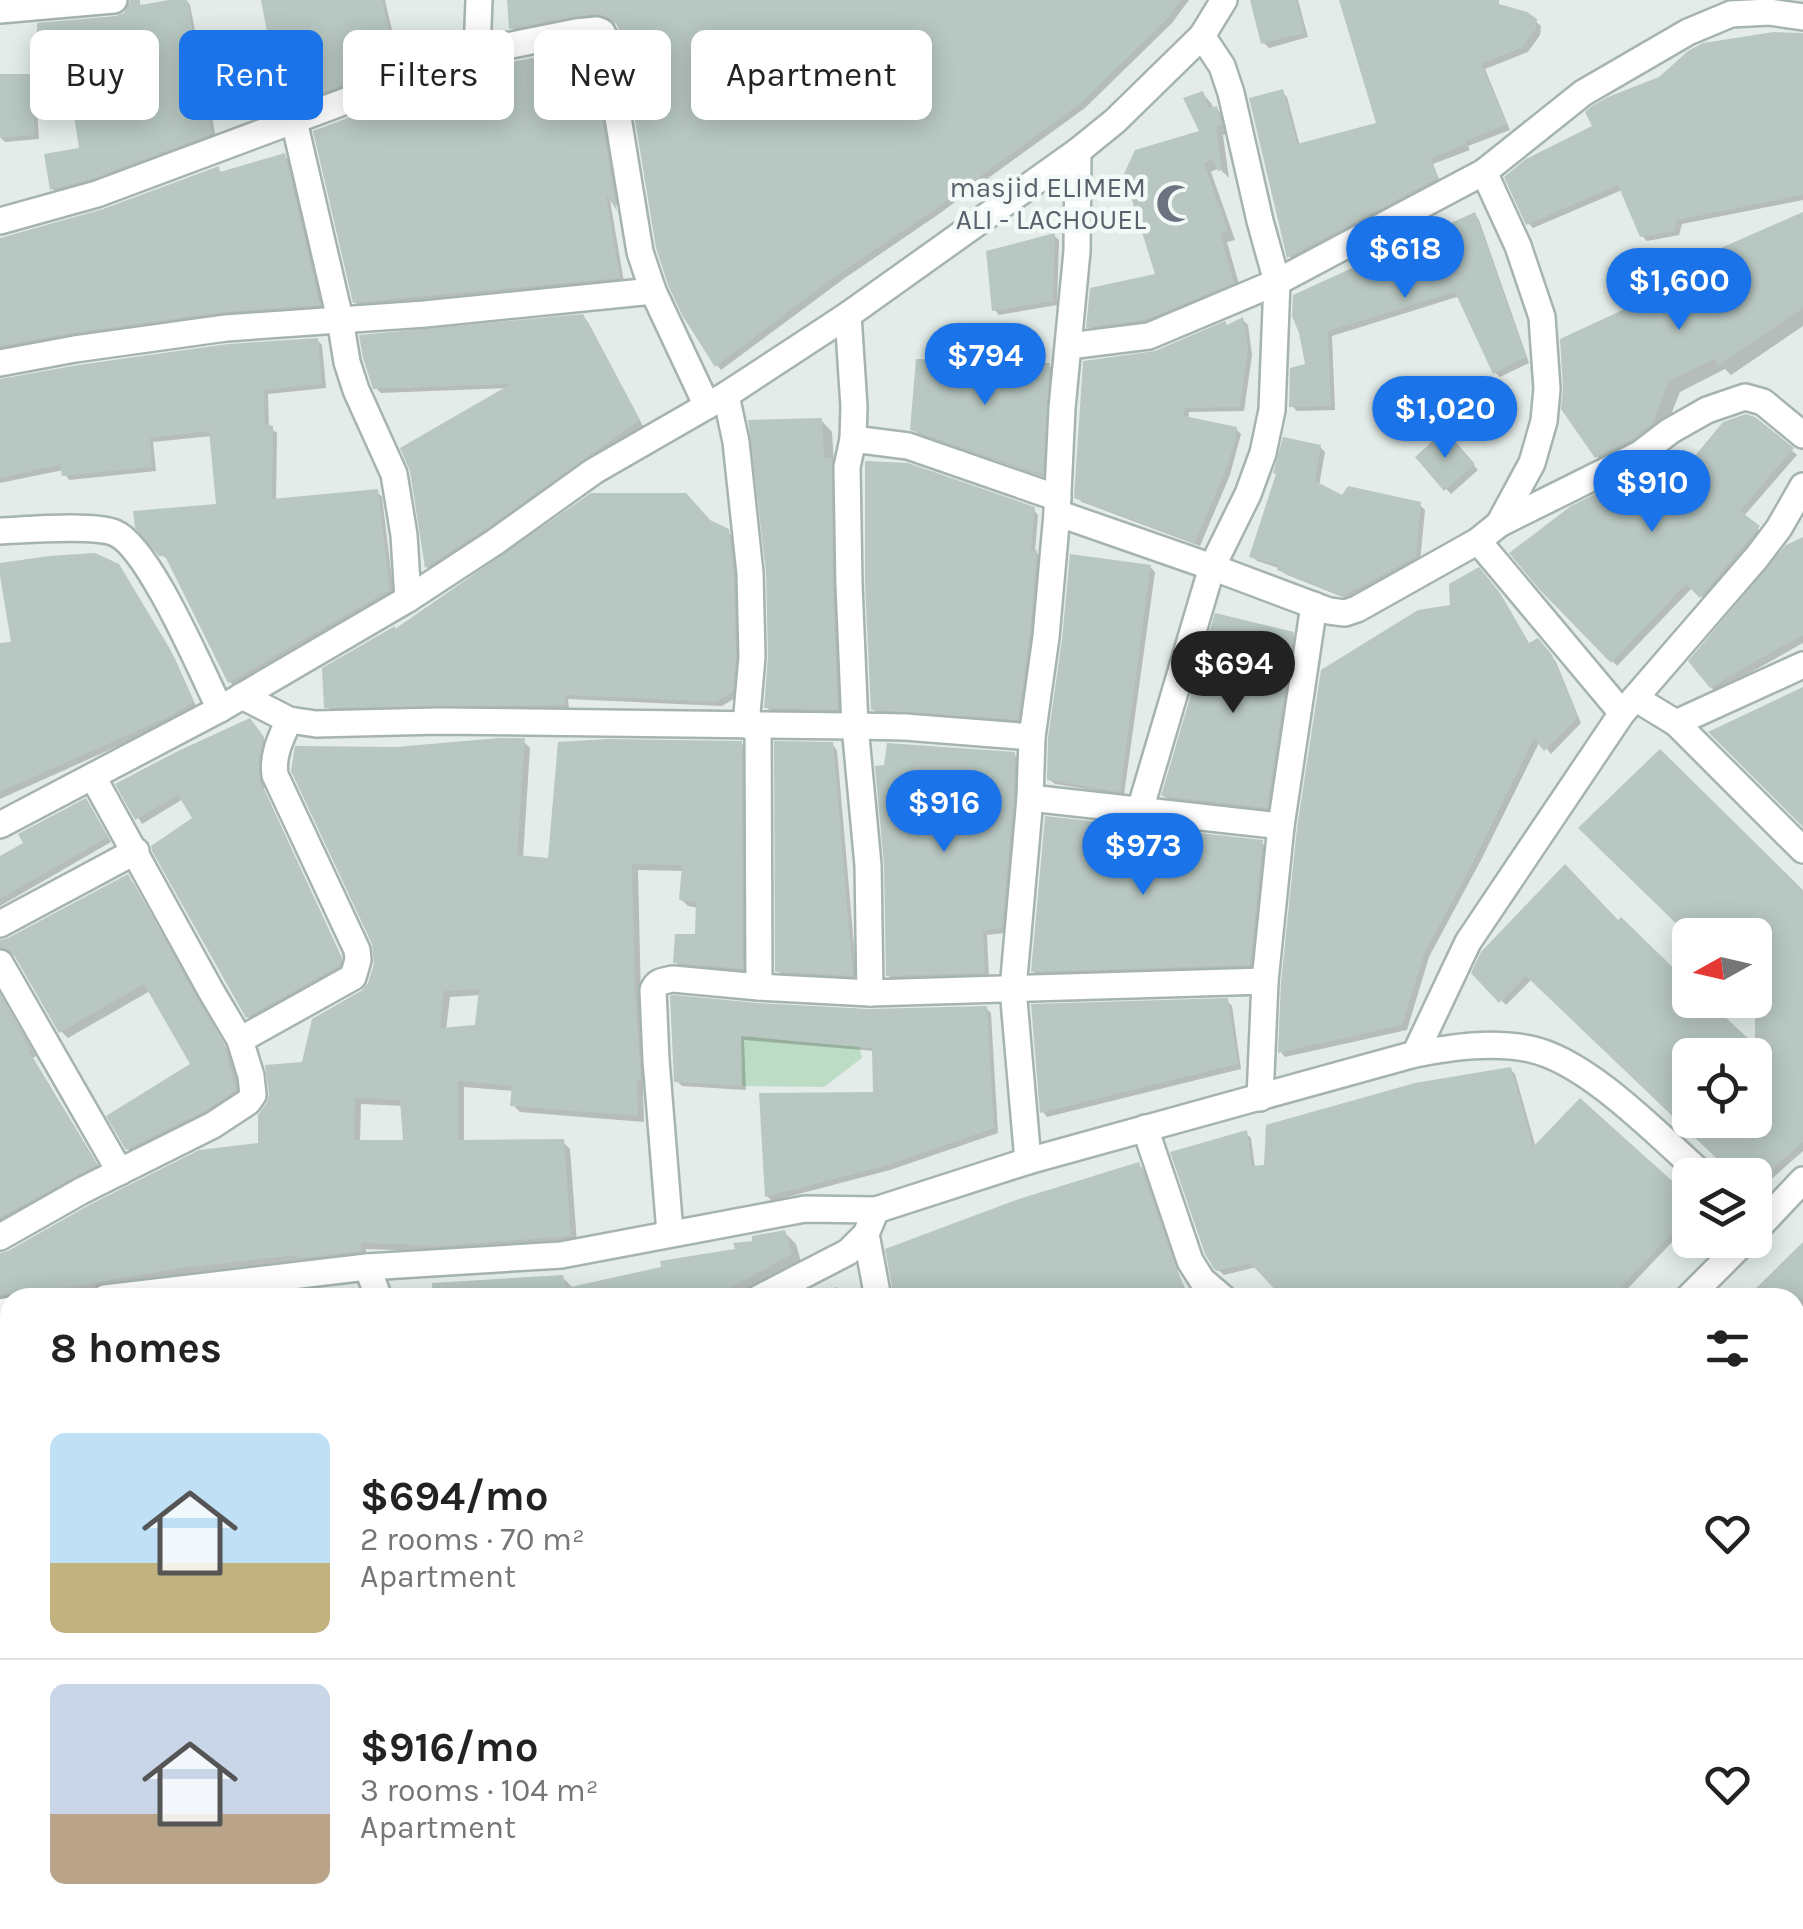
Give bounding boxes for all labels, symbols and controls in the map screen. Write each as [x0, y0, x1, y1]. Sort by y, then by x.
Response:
chip: Buy [30, 30, 159, 120]
chip: Rent [179, 30, 323, 120]
chip: Filters [343, 30, 514, 120]
chip: New [534, 30, 671, 120]
chip: Apartment [691, 30, 932, 120]
place label: masjid ELIMEM ALI - LACHOUEL [949, 171, 1146, 236]
mosque icon: masjid ELIMEM ALI - LACHOUEL [1155, 182, 1197, 224]
pin: $618 [1346, 216, 1464, 301]
text: $618 [1368, 230, 1442, 267]
pin: $1,600 [1598, 248, 1760, 333]
text: $1,600 [1628, 262, 1730, 299]
pin: $794 [926, 323, 1044, 408]
text: $794 [947, 337, 1023, 374]
pin: $1,020 [1364, 376, 1526, 461]
text: $1,020 [1394, 390, 1496, 427]
pin: $910 [1593, 450, 1711, 535]
text: $910 [1615, 464, 1689, 501]
pin: $694 [1174, 631, 1292, 716]
text: $694 [1193, 645, 1273, 682]
pin: $916 [885, 770, 1003, 855]
text: $916 [908, 784, 980, 821]
pin: $973 [1084, 813, 1202, 898]
text: $973 [1104, 827, 1182, 864]
north arrow [1672, 918, 1772, 1018]
map controls [1672, 918, 1772, 1258]
button: locate [1672, 1038, 1772, 1138]
button: layers [1672, 1158, 1772, 1258]
icon: filters [1700, 1321, 1755, 1376]
text: 8 homes [50, 1323, 222, 1373]
text: $694/mo [360, 1471, 548, 1521]
icon: home [130, 1473, 250, 1593]
icon: heart [1700, 1506, 1755, 1561]
text: 2 rooms · 70 m² [360, 1521, 585, 1558]
text: Apartment [360, 1558, 516, 1595]
text: $916/mo [360, 1722, 538, 1772]
icon: home [130, 1724, 250, 1844]
icon: heart [1700, 1757, 1755, 1812]
text: 3 rooms · 104 m² [360, 1772, 599, 1809]
text: Apartment [360, 1809, 516, 1846]

